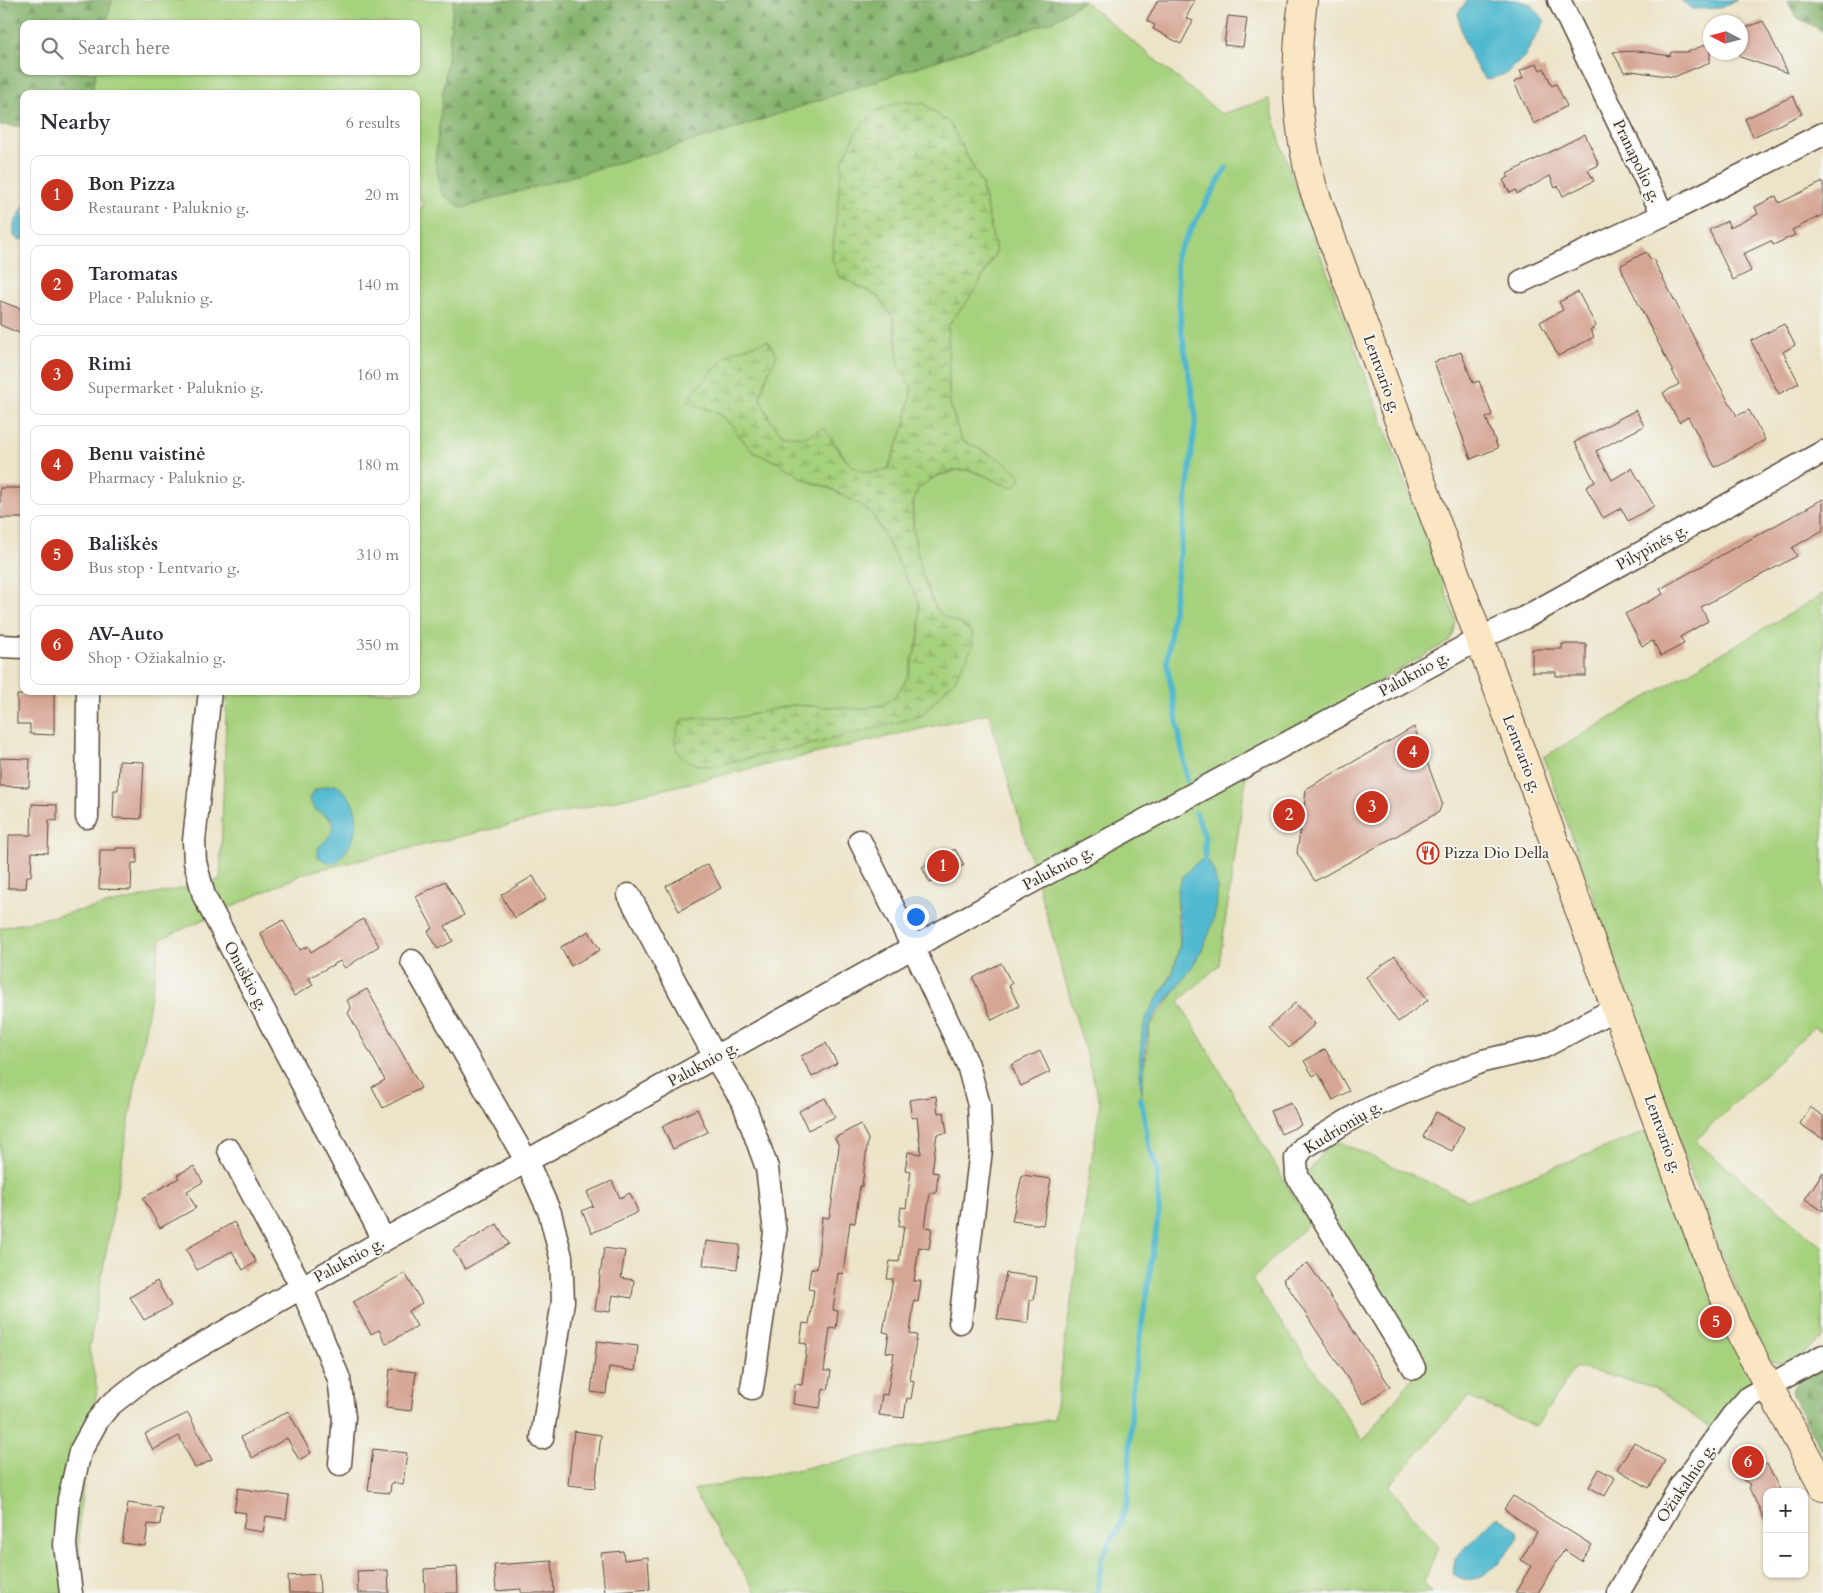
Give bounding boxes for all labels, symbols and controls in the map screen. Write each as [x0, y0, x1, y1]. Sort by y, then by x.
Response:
north arrow [1703, 15, 1748, 60]
search box [20, 20, 420, 75]
icon: search [38, 34, 66, 62]
text: Search here [78, 35, 170, 61]
text: Nearby [40, 108, 111, 137]
text: 6 results [346, 112, 400, 134]
street label: Pranapolio g. [1607, 116, 1667, 206]
text: Bon Pizza [88, 171, 175, 197]
text: 1 [53, 184, 61, 206]
text: 20 m [365, 184, 399, 206]
text: Restaurant · Paluknio g. [88, 197, 249, 219]
text: Taromatas [88, 261, 178, 287]
text: 2 [53, 274, 61, 296]
text: 140 m [357, 274, 399, 296]
text: Place · Paluknio g. [88, 287, 213, 309]
street label: Lentvario g. [1358, 332, 1406, 416]
text: Rimi [88, 351, 132, 377]
text: 3 [53, 364, 61, 386]
text: 160 m [357, 364, 399, 386]
text: Supermarket · Paluknio g. [88, 377, 264, 399]
text: Benu vaistinė [88, 441, 206, 467]
text: 4 [53, 454, 61, 476]
text: 180 m [357, 454, 399, 476]
text: Pharmacy · Paluknio g. [88, 467, 245, 489]
street label: Pilypinės g. [1612, 518, 1692, 576]
text: Bališkės [88, 531, 158, 557]
text: 5 [53, 544, 61, 566]
text: 310 m [357, 544, 399, 566]
text: Bus stop · Lentvario g. [88, 557, 240, 579]
text: AV-Auto [88, 621, 164, 647]
text: 6 [53, 634, 61, 656]
text: 350 m [357, 634, 399, 656]
street label: Paluknio g. [1375, 646, 1453, 702]
text: Shop · Ožiakalnio g. [88, 647, 226, 669]
street label: Lentvario g. [1497, 712, 1547, 796]
pin: 4 [1397, 733, 1429, 771]
pin: 3 [1356, 788, 1388, 826]
pin: 2 [1273, 796, 1305, 834]
street label: Paluknio g. [1019, 840, 1097, 896]
restaurant icon: Pizza Dio Della [1416, 841, 1440, 865]
place label: Pizza Dio Della [1444, 842, 1549, 864]
pin: 1 [927, 847, 959, 885]
your location [903, 904, 929, 930]
street label: Onuškio g. [218, 937, 274, 1015]
street label: Paluknio g. [664, 1036, 742, 1092]
street label: Lentvario g. [1639, 1092, 1687, 1176]
street label: Kudrionių g. [1300, 1095, 1386, 1159]
street label: Paluknio g. [310, 1232, 388, 1288]
pin: 5 [1700, 1303, 1732, 1341]
street label: Ožiakalnio g. [1651, 1439, 1721, 1527]
pin: 6 [1732, 1443, 1764, 1481]
map controls [1763, 1488, 1808, 1578]
button: + [1763, 1488, 1808, 1533]
button: − [1763, 1533, 1808, 1578]

